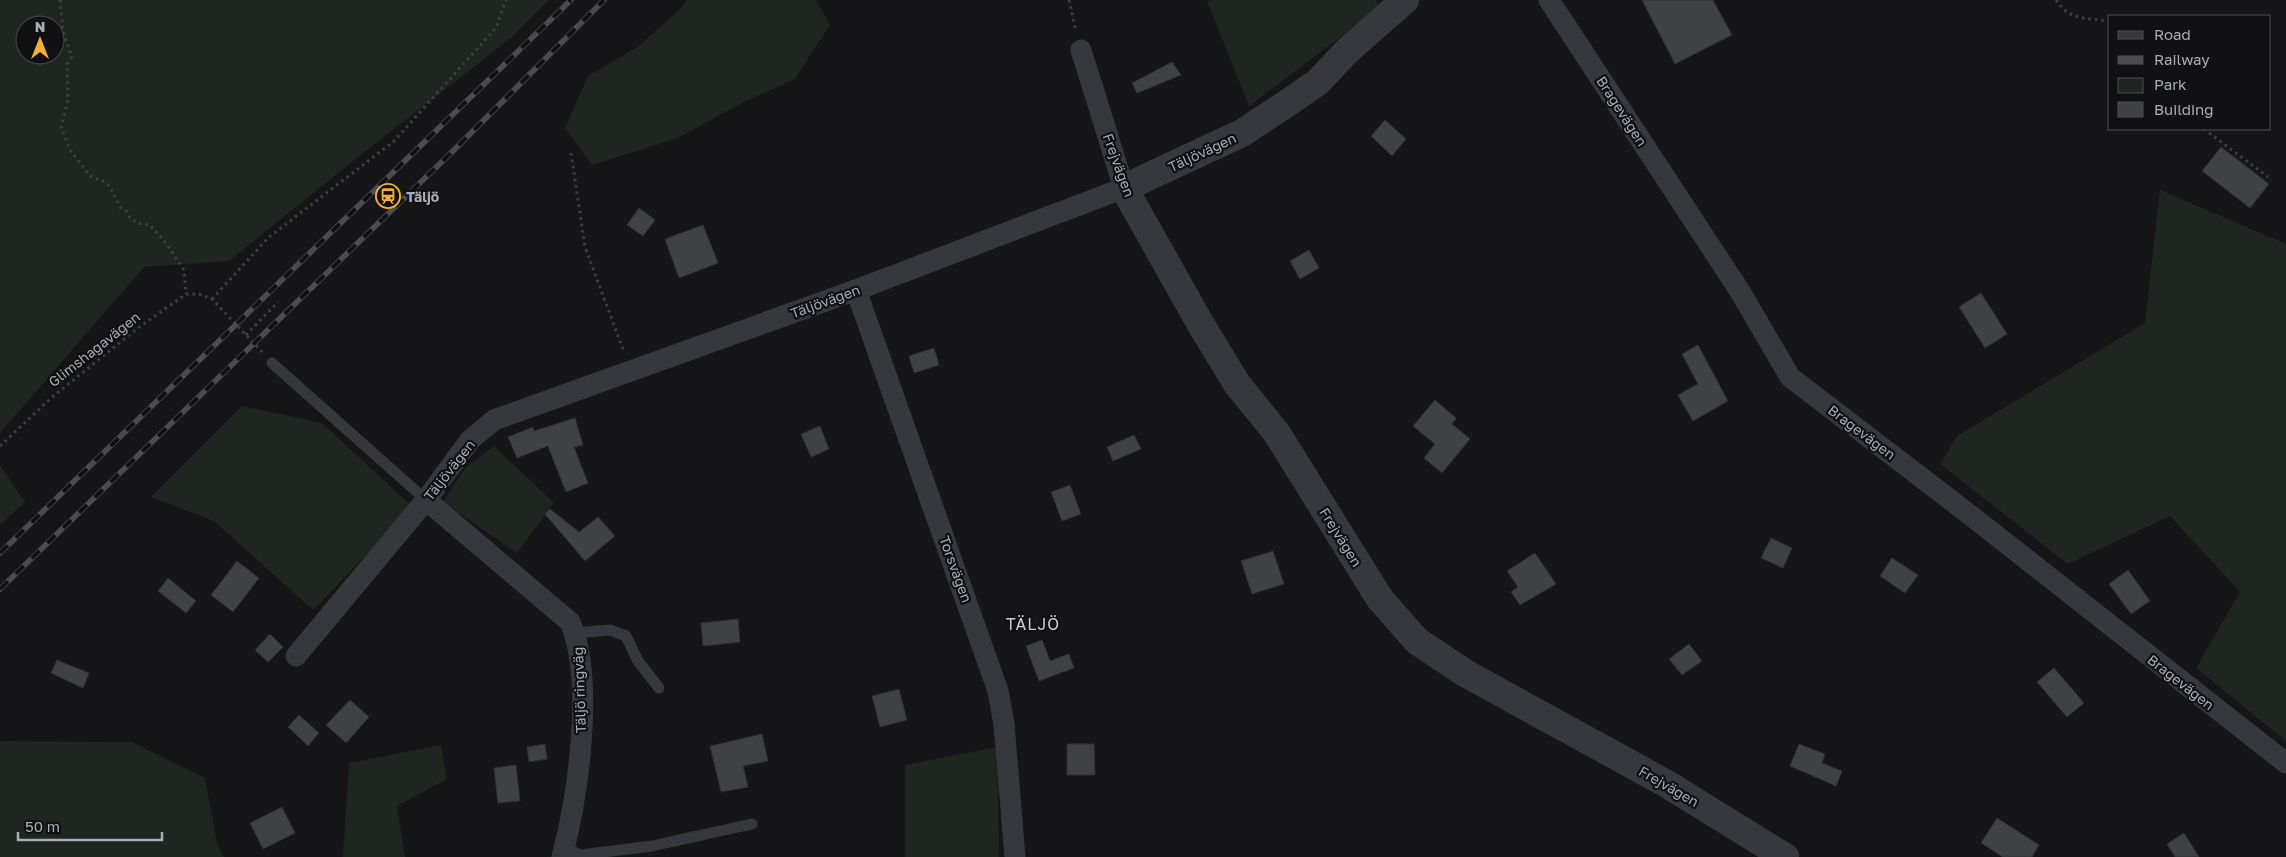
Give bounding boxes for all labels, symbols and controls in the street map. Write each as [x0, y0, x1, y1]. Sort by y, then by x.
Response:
north arrow [15, 15, 65, 65]
legend [2108, 15, 2271, 130]
text: N [35, 18, 45, 35]
text: Road [2154, 25, 2191, 43]
text: Railway [2154, 50, 2210, 68]
street label: Bragevägen [1593, 73, 1651, 149]
text: Park [2154, 75, 2187, 93]
text: Building [2154, 100, 2214, 118]
street label: Täljövägen [1165, 129, 1239, 175]
street label: Frejvägen [1100, 131, 1138, 199]
station icon: Täljö [375, 183, 401, 209]
place label: Täljö [406, 188, 439, 205]
street label: Täljövägen [788, 281, 862, 321]
street label: Glimshagavägen [45, 308, 143, 390]
street label: Bragevägen [1825, 401, 1899, 463]
street label: Täljövägen [420, 436, 478, 504]
street label: Frejvägen [1316, 504, 1366, 570]
street label: Torsvägen [936, 533, 976, 605]
district label: TÄLJÖ [1006, 614, 1060, 634]
street label: Täljö ringväg [569, 647, 589, 733]
street label: Bragevägen [2144, 651, 2218, 713]
street label: Frejvägen [1636, 762, 1702, 810]
scale bar [18, 810, 161, 842]
text: 50 m [25, 817, 60, 835]

